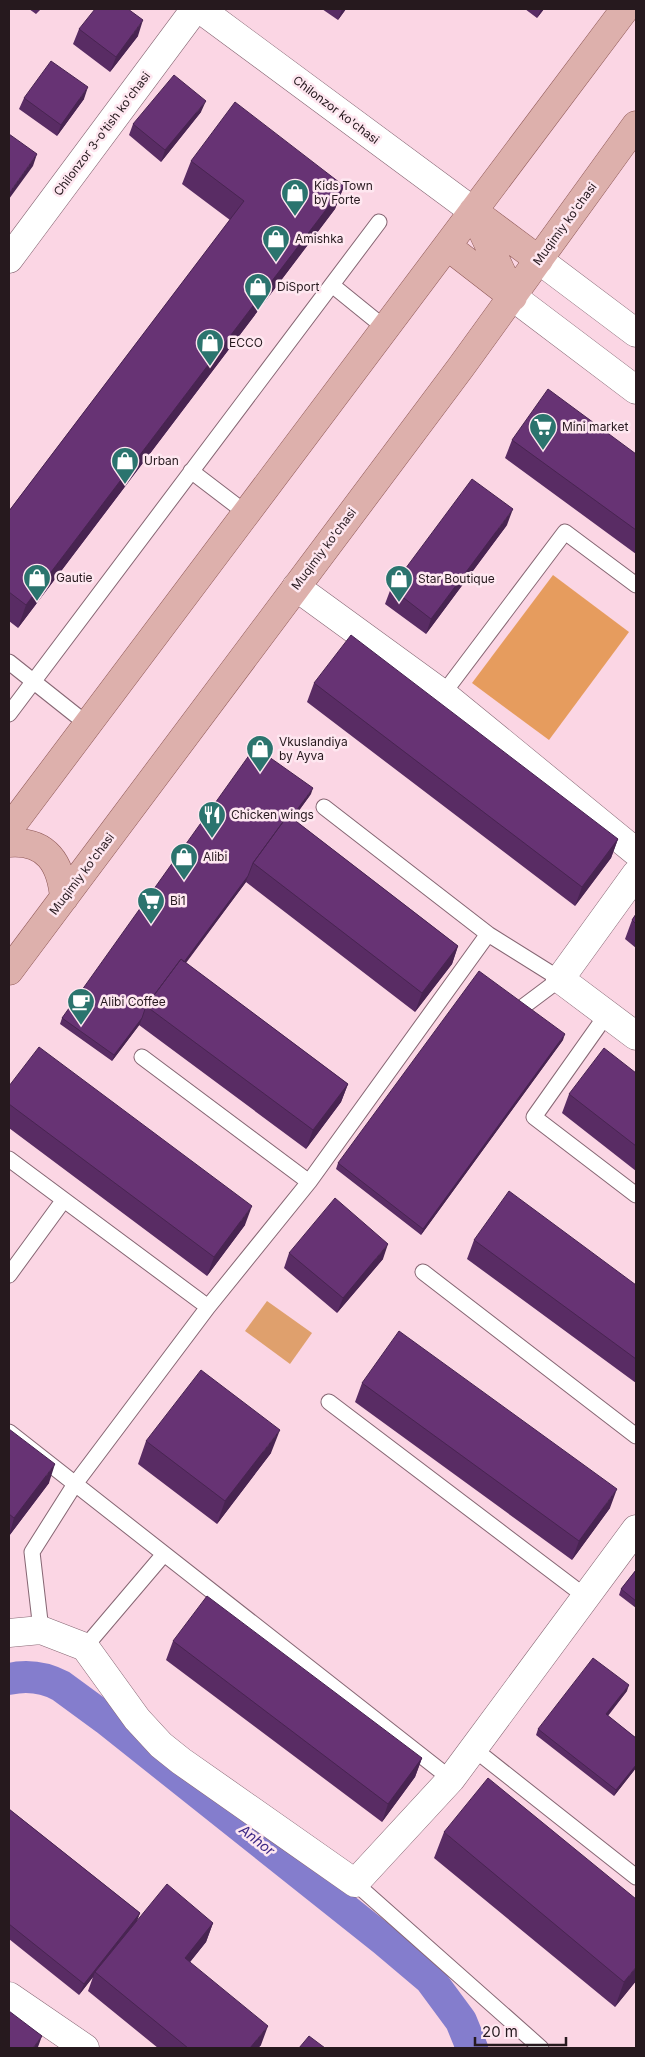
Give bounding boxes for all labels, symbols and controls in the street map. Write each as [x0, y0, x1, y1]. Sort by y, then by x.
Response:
street label: Chilonzor 3-o'tish ko'chasi [50, 69, 153, 199]
street label: Chilonzor ko'chasi [290, 72, 382, 147]
shop icon: Kids Town by Forte [280, 178, 310, 217]
place label: Kids Town by Forte [314, 178, 373, 207]
street label: Muqimiy ko'chasi [530, 179, 600, 268]
shop icon: Amishka [261, 224, 291, 263]
place label: Amishka [295, 231, 343, 246]
shop icon: DiSport [243, 272, 273, 311]
place label: DiSport [277, 279, 320, 294]
shop icon: ECCO [195, 328, 225, 367]
place label: ECCO [229, 335, 263, 350]
supermarket icon: Mini market [528, 412, 558, 451]
place label: Mini market [562, 419, 628, 434]
shop icon: Urban [110, 446, 140, 485]
place label: Urban [144, 453, 179, 468]
street label: Muqimiy ko'chasi [288, 505, 359, 593]
shop icon: Gautie [22, 563, 52, 602]
shop icon: Star Boutique [384, 564, 414, 603]
place label: Gautie [56, 570, 93, 585]
place label: Star Boutique [418, 571, 495, 586]
shop icon: Vkuslandiya by Ayva [245, 734, 275, 773]
place label: Vkuslandiya by Ayva [279, 734, 348, 763]
restaurant icon: Chicken wings [197, 800, 227, 839]
place label: Chicken wings [231, 807, 314, 822]
street label: Muqimiy ko'chasi [46, 830, 117, 918]
shop icon: Alibi [169, 842, 199, 881]
place label: Alibi [203, 849, 227, 864]
supermarket icon: Bi1 [136, 886, 166, 925]
place label: Bi1 [170, 893, 186, 908]
cafe icon: Alibi Coffee [66, 987, 96, 1026]
place label: Alibi Coffee [100, 994, 166, 1009]
water label: Anhor [236, 1820, 279, 1859]
scale bar [475, 2014, 566, 2046]
text: 20 m [482, 2022, 518, 2041]

